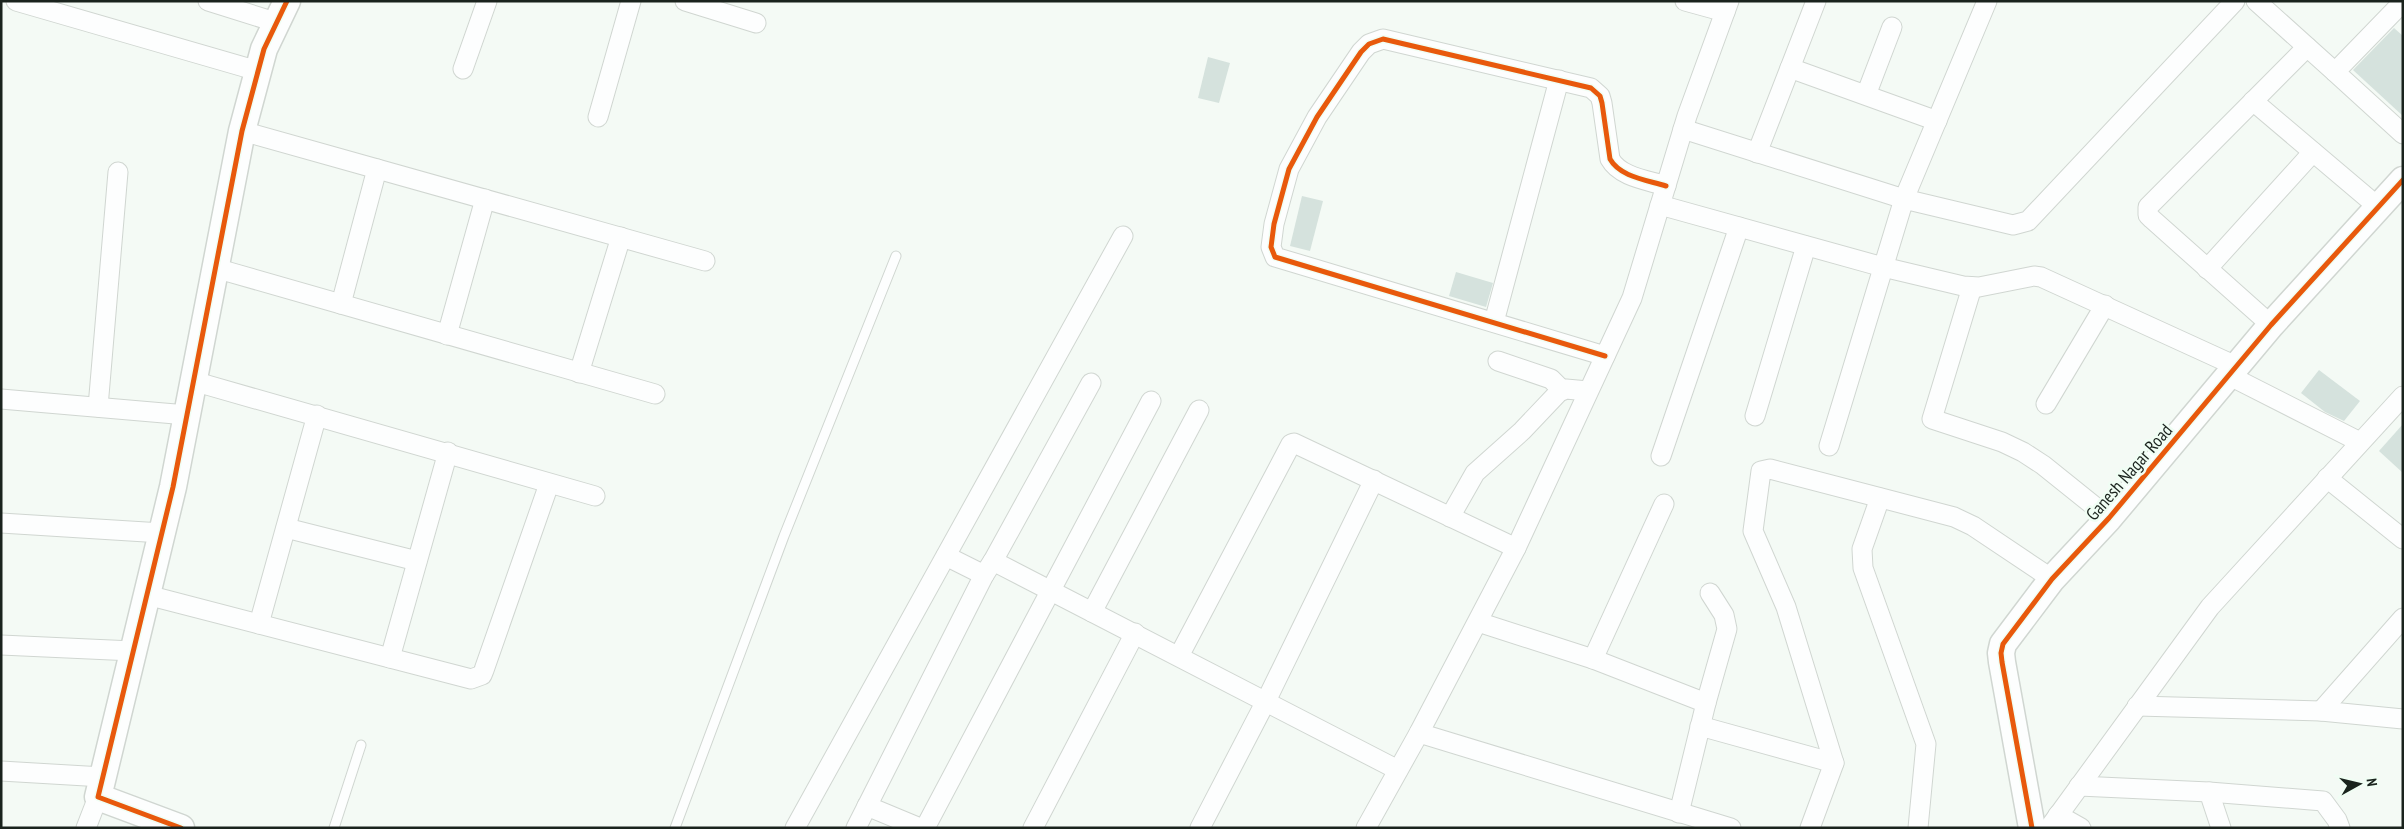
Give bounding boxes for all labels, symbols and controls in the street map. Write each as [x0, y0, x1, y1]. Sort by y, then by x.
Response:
street label: Ganesh Nagar Road [2081, 419, 2177, 525]
north arrow [2334, 759, 2384, 809]
text: N [2362, 777, 2381, 787]

